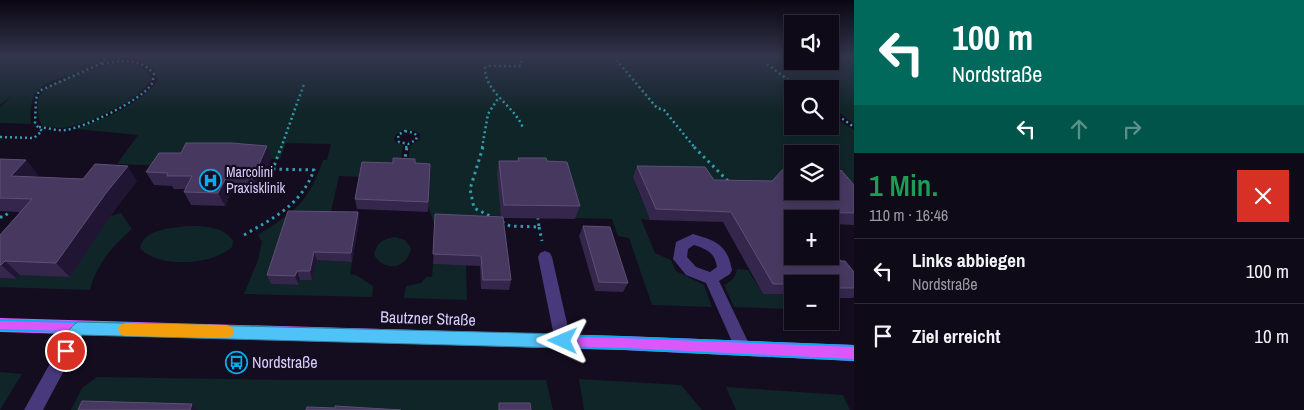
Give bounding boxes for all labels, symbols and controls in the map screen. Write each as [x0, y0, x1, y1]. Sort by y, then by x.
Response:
text: 100 m [952, 14, 1033, 61]
map controls [784, 15, 839, 330]
button: sound [784, 15, 839, 70]
icon: left [869, 20, 934, 85]
text: Nordstraße [952, 59, 1042, 89]
button: search [784, 80, 839, 135]
icon: left [1012, 115, 1040, 143]
icon: ahead [1065, 115, 1093, 143]
icon: right [1118, 115, 1146, 143]
button: layers [784, 145, 839, 200]
place label: Marcolini Praxisklinik [226, 163, 286, 197]
text: 1 Min. [869, 165, 938, 205]
hospital icon: Marcolini Praxisklinik [198, 168, 222, 192]
button: close [1237, 170, 1289, 222]
text: 110 m · 16:46 [869, 204, 948, 226]
button: + [784, 210, 839, 265]
text: Links abbiegen [912, 247, 1025, 273]
icon: left [869, 257, 897, 285]
text: 100 m [1246, 258, 1289, 284]
text: Nordstraße [912, 273, 978, 295]
button: − [784, 275, 839, 330]
street label: Bautzner Straße [380, 305, 476, 331]
position arrow [536, 314, 588, 366]
icon: arrive [869, 322, 897, 350]
text: Ziel erreicht [912, 323, 1000, 349]
text: 10 m [1254, 323, 1289, 349]
pin [45, 330, 87, 372]
icon: arrive [52, 337, 80, 365]
bus stop icon: Nordstraße [224, 350, 248, 374]
place label: Nordstraße [252, 351, 318, 373]

